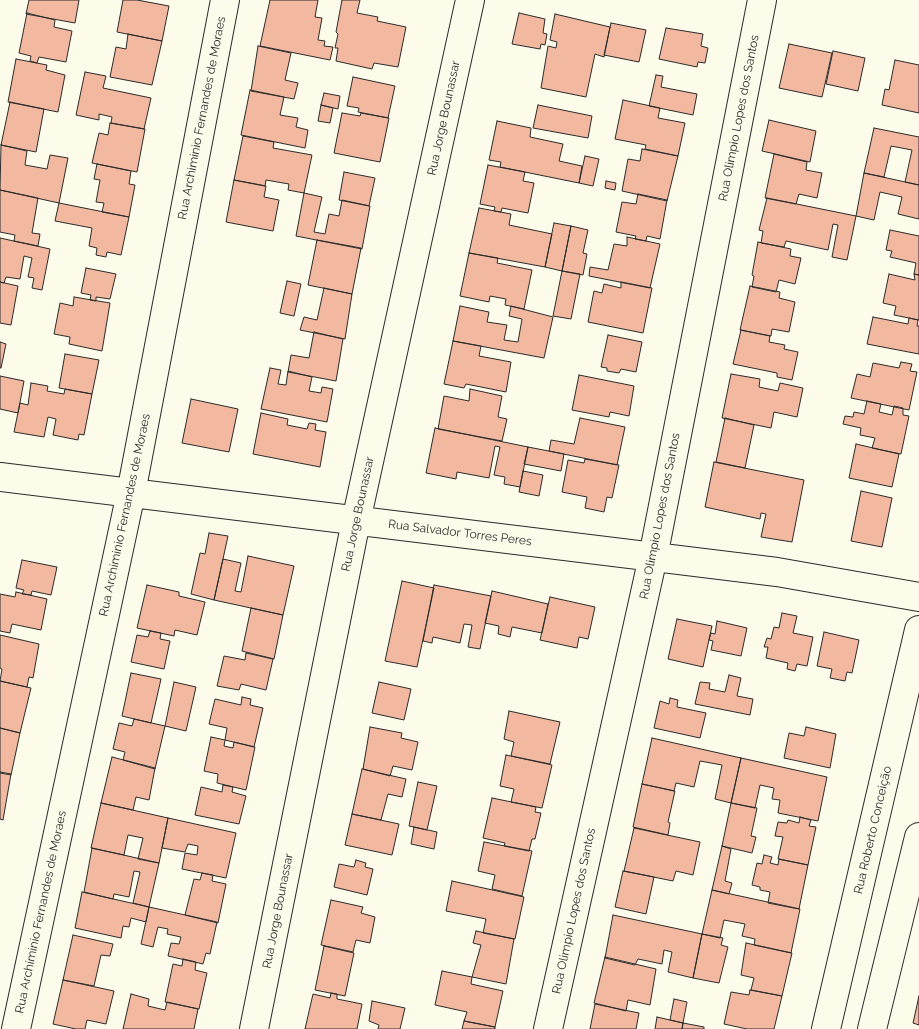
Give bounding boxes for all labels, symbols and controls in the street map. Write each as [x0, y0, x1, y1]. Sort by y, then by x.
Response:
street label: Rua Archiminio Fernandes de Moraes [175, 15, 229, 221]
street label: Rua Olimpio Lopes dos Santos [716, 34, 762, 202]
street label: Rua Jorge Bounassar [425, 59, 463, 177]
street label: Rua Archiminio Fernandes de Moraes [96, 412, 154, 618]
street label: Rua Olimpio Lopes dos Santos [637, 432, 683, 600]
street label: Rua Jorge Bounassar [339, 455, 377, 573]
street label: Rua Salvador Torres Peres [387, 517, 533, 549]
street label: Rua Roberto Conceição [851, 765, 895, 895]
street label: Rua Archiminio Fernandes de Moraes [12, 809, 70, 1015]
street label: Rua Olimpio Lopes dos Santos [549, 827, 599, 995]
street label: Rua Jorge Bounassar [260, 852, 296, 970]

